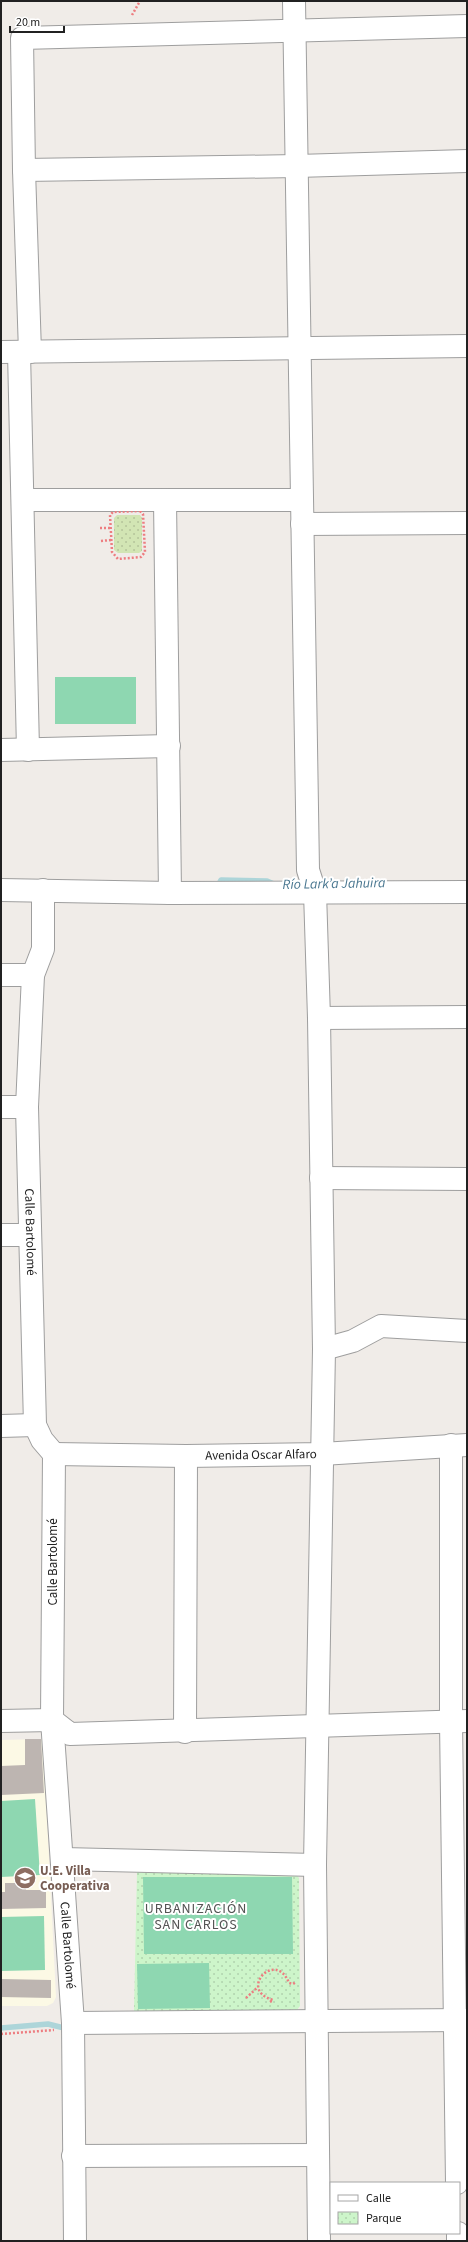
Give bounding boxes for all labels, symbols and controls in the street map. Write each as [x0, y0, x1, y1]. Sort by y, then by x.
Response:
scale bar [10, 8, 64, 34]
text: 20 m [16, 14, 40, 31]
water label: Río Lark’a Jahuira [282, 873, 386, 895]
street label: Calle Bartolomé [20, 1188, 40, 1276]
street label: Avenida Oscar Alfaro [205, 1445, 317, 1465]
street label: Calle Bartolomé [44, 1518, 62, 1606]
place label: U.E. Villa Cooperativa [40, 1862, 110, 1895]
school or university icon: U.E. Villa Cooperativa [12, 1865, 38, 1891]
district label: URBANIZACIÓN SAN CARLOS [145, 1899, 247, 1935]
street label: Calle Bartolomé [56, 1901, 80, 1990]
legend [330, 2182, 460, 2234]
text: Calle [366, 2190, 391, 2207]
text: Parque [366, 2210, 402, 2227]

